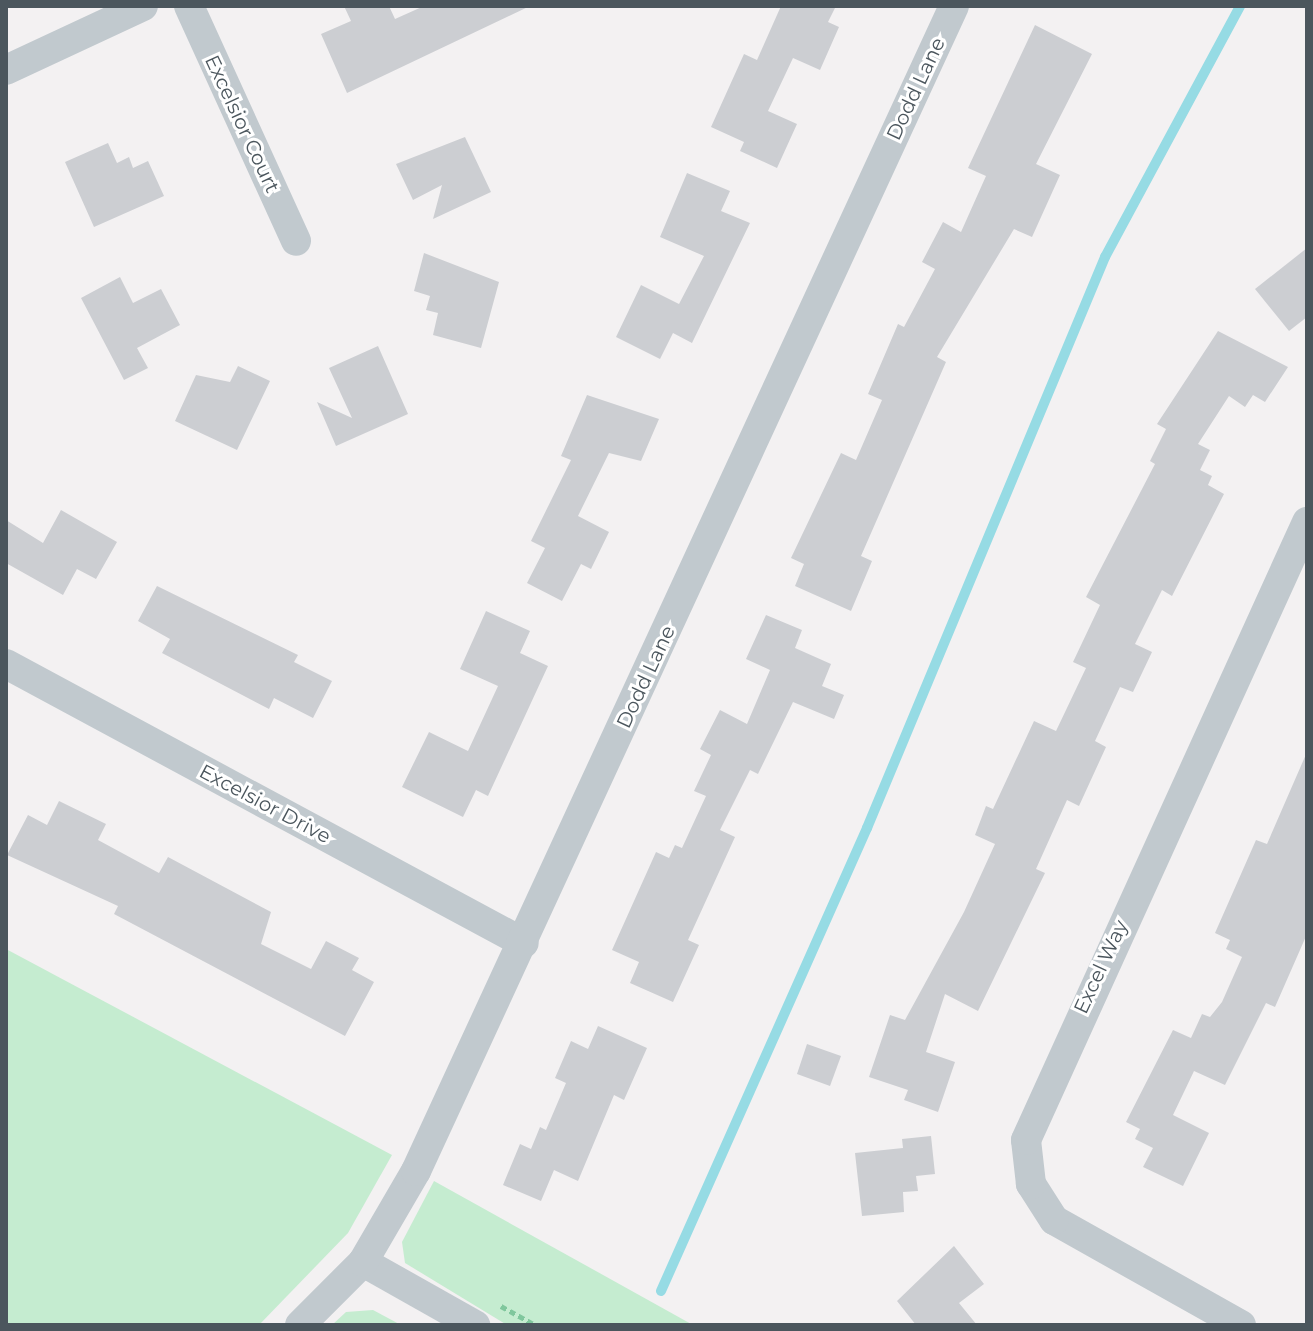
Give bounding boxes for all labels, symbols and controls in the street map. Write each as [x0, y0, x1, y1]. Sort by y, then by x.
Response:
street label: Dodd Lane [882, 34, 950, 144]
street label: Excelsior Court [200, 51, 284, 197]
street label: Dodd Lane [612, 622, 680, 732]
street label: Excelsior Drive [195, 759, 335, 849]
street label: Excel Way [1069, 916, 1133, 1018]

